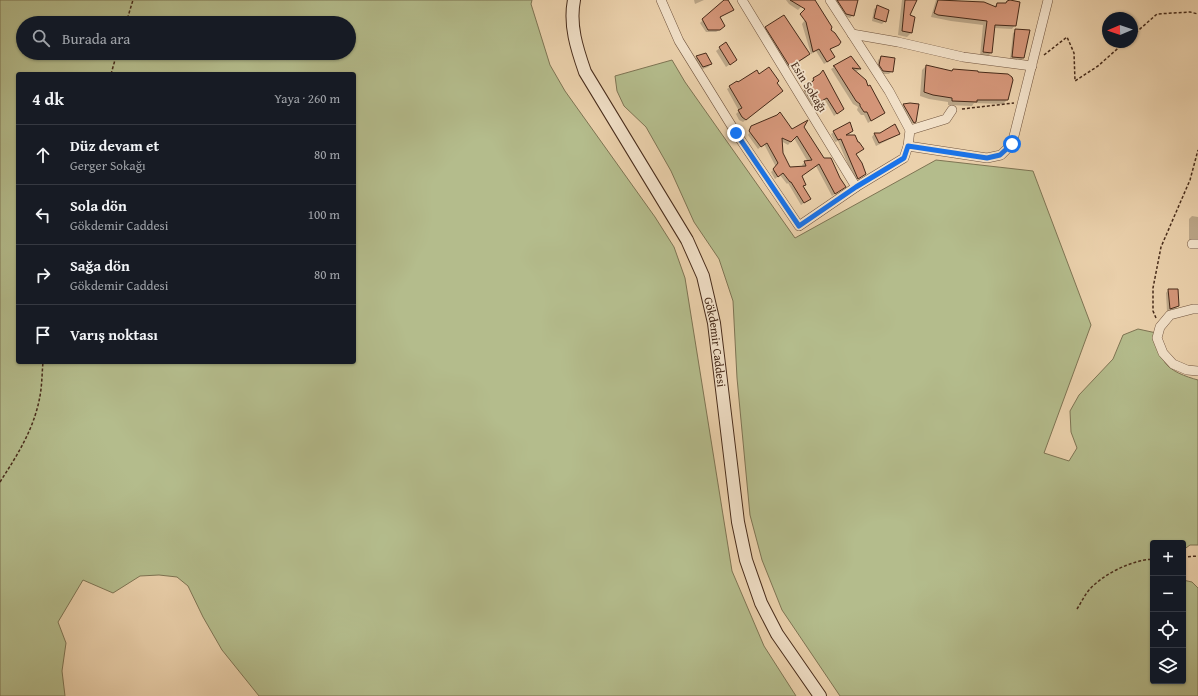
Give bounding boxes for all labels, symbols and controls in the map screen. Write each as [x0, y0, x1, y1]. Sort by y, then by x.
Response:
north arrow [1102, 12, 1138, 48]
search box [16, 16, 356, 60]
icon: search [30, 27, 52, 49]
text: Burada ara [62, 28, 130, 49]
street label: Esin Sokağı [787, 58, 832, 116]
text: 4 dk [32, 86, 64, 111]
text: Yaya · 260 m [274, 89, 340, 108]
route end [727, 124, 745, 142]
text: Düz devam et [70, 135, 159, 156]
route start [1003, 135, 1021, 153]
icon: ahead [32, 144, 54, 166]
text: 80 m [314, 145, 340, 164]
text: Gerger Sokağı [70, 156, 146, 175]
text: Sola dön [70, 195, 127, 216]
icon: left [32, 204, 54, 226]
text: 100 m [308, 205, 340, 224]
text: Gökdemir Caddesi [70, 216, 168, 235]
text: Sağa dön [70, 255, 130, 276]
icon: right [32, 264, 54, 286]
text: 80 m [314, 265, 340, 284]
text: Gökdemir Caddesi [70, 276, 168, 295]
street label: Gökdemir Caddesi [700, 295, 731, 389]
icon: arrive [32, 324, 54, 346]
text: Varış noktası [70, 324, 158, 345]
map controls [1150, 540, 1186, 684]
button: + [1150, 540, 1186, 576]
button: − [1150, 576, 1186, 612]
button: locate [1150, 612, 1186, 648]
button: layers [1150, 648, 1186, 684]

